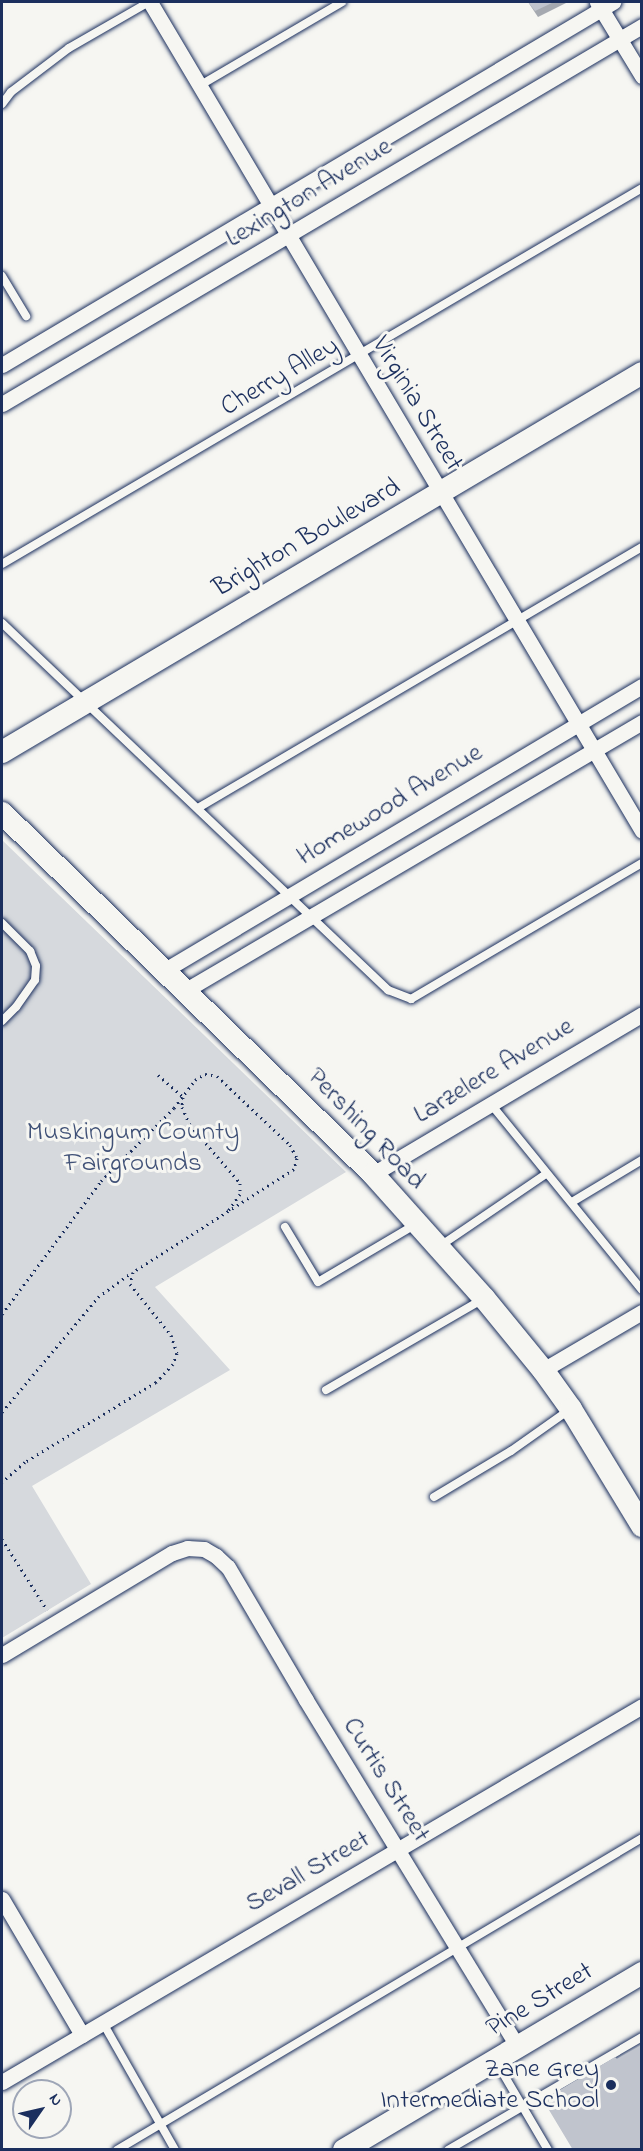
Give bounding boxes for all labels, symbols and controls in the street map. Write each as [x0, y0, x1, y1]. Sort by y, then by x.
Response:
street label: Lexington Avenue [220, 131, 398, 255]
street label: Cherry Alley [215, 330, 345, 424]
street label: Virginia Street [364, 331, 470, 477]
street label: Brighton Boulevard [207, 471, 407, 605]
street label: Homewood Avenue [291, 737, 489, 873]
street label: Larzelere Avenue [408, 1011, 580, 1131]
street label: Pershing Road [300, 1061, 432, 1197]
park label: Muskingum County Fairgrounds [27, 1116, 239, 1179]
street label: Curtis Street [335, 1712, 437, 1848]
street label: Sevall Street [240, 1823, 376, 1921]
street label: Pine Street [481, 1955, 599, 2045]
place label: Zane Grey Intermediate School [380, 2053, 599, 2116]
marker: Zane Grey Intermediate School [604, 2078, 618, 2092]
north arrow [12, 2079, 72, 2139]
text: N [42, 2089, 68, 2111]

